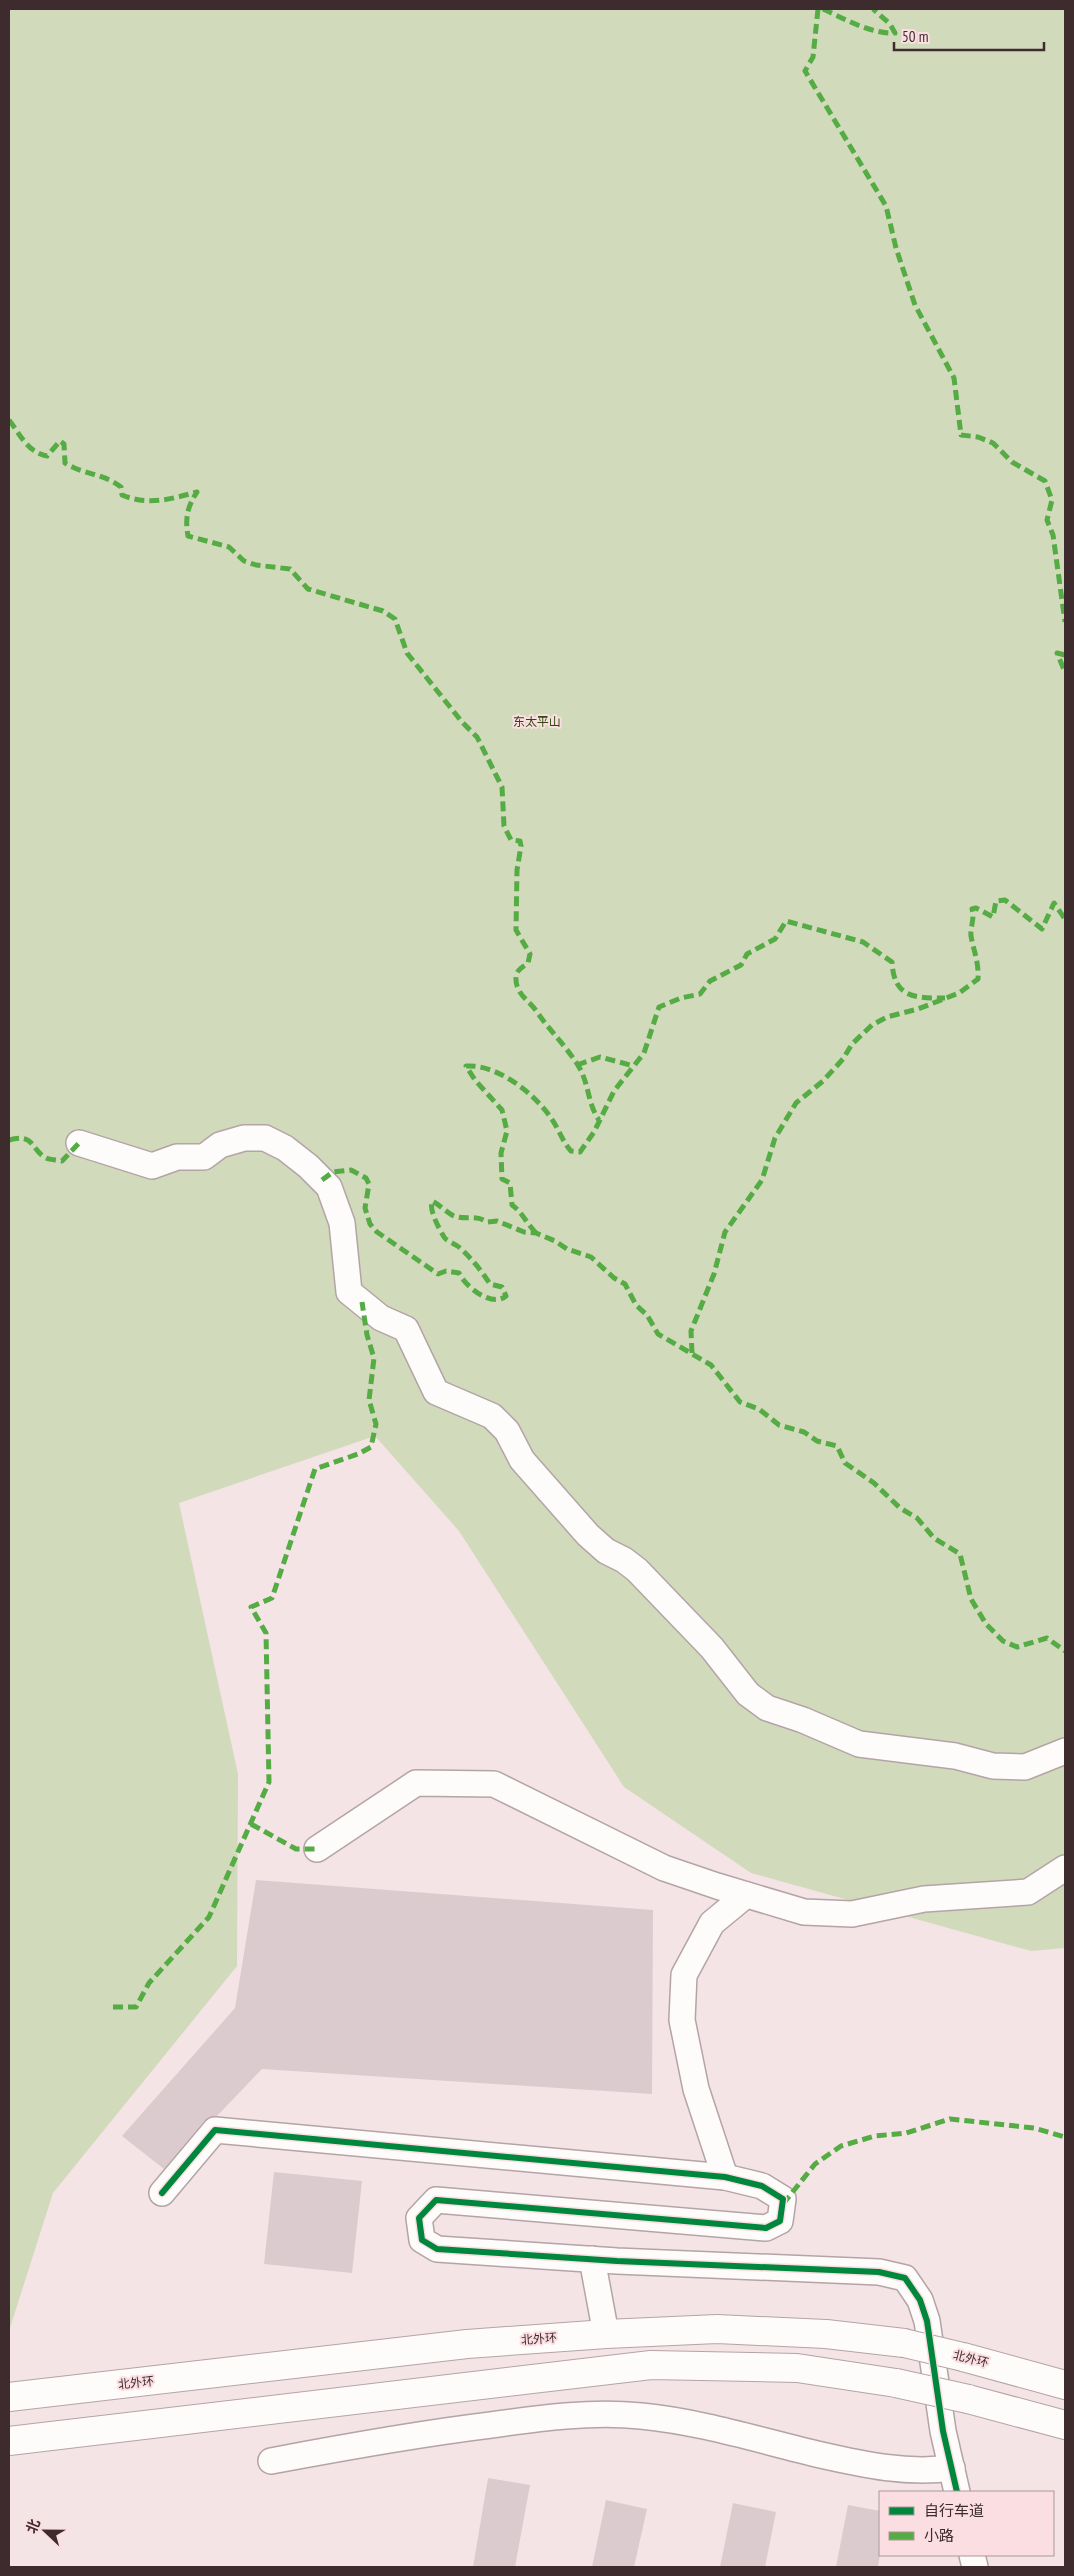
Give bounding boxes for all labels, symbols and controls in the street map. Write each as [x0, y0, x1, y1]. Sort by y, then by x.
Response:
scale bar [894, 20, 1044, 52]
text: 50 m [902, 27, 928, 46]
park label: 东太平山 [513, 714, 561, 729]
street label: 北外环 [520, 2330, 557, 2347]
street label: 北外环 [952, 2347, 990, 2370]
street label: 北外环 [117, 2373, 155, 2392]
legend [879, 2491, 1054, 2556]
text: 自行车道 [924, 2501, 984, 2520]
north arrow [20, 2506, 70, 2556]
text: 北 [22, 2516, 44, 2536]
text: 小路 [924, 2526, 954, 2545]

